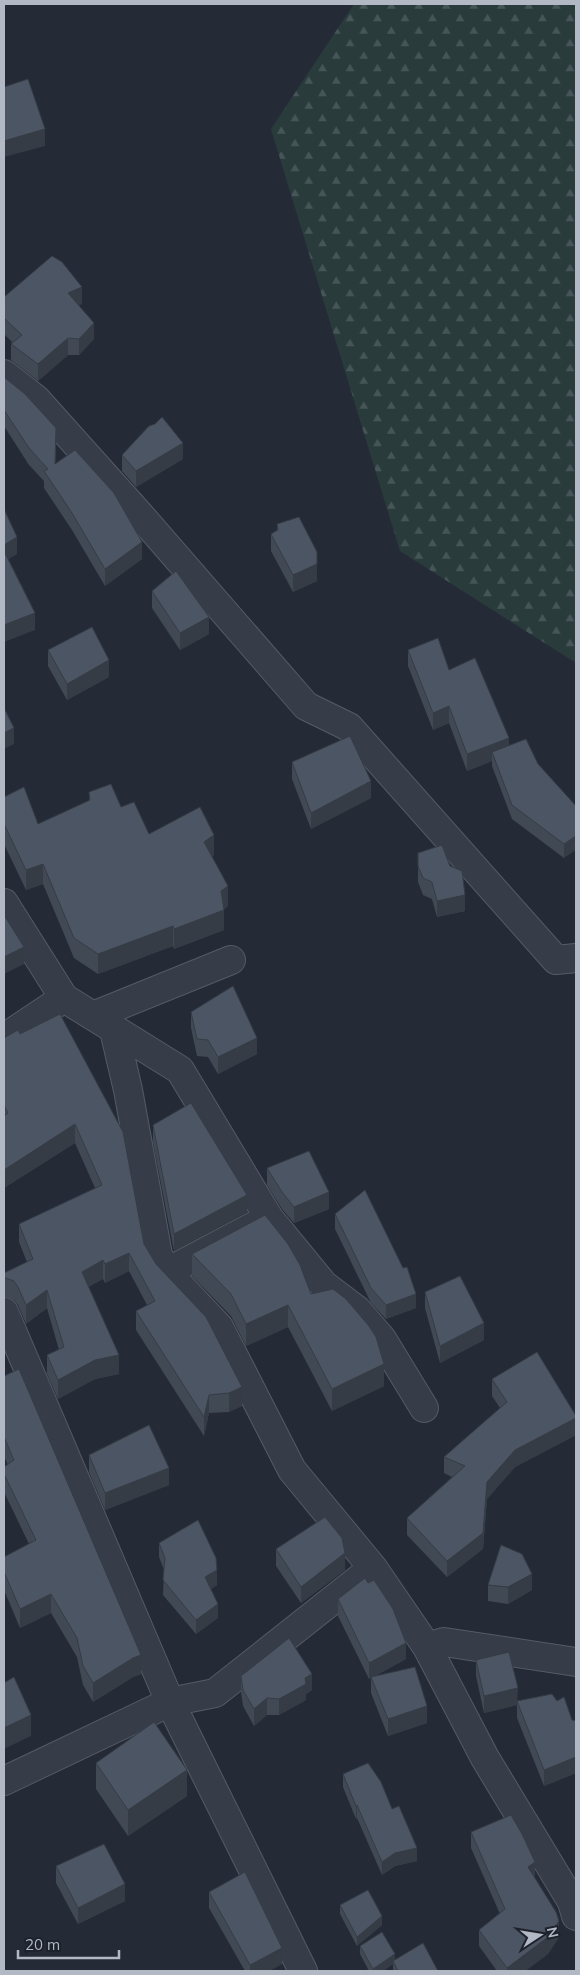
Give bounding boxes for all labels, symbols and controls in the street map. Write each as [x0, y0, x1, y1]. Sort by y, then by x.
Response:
north arrow [515, 1910, 565, 1960]
text: N [543, 1925, 563, 1939]
scale bar [18, 1928, 119, 1960]
text: 20 m [25, 1935, 60, 1954]

